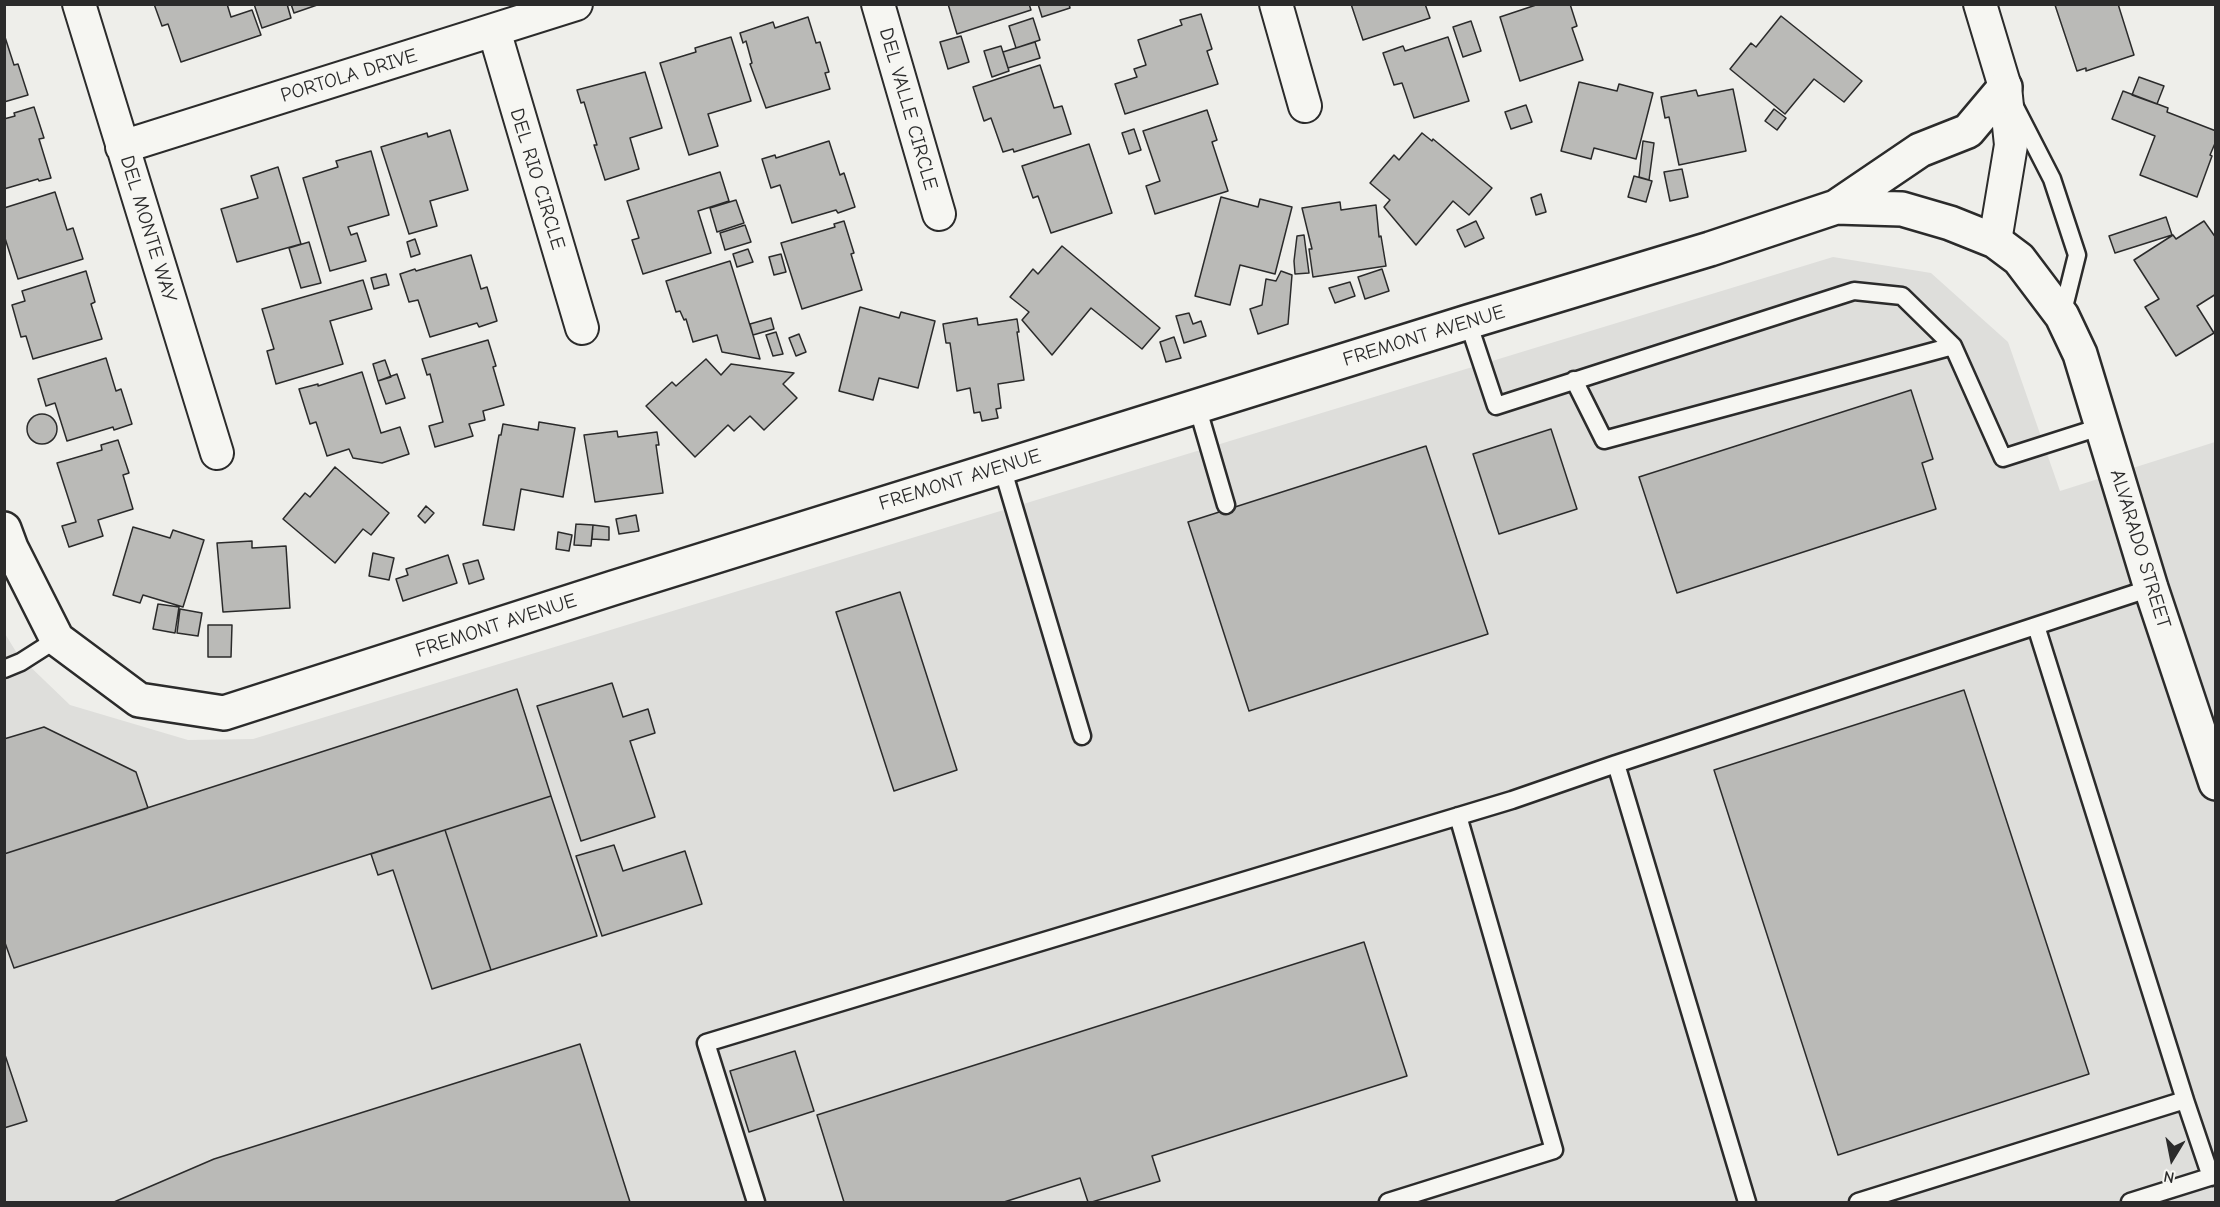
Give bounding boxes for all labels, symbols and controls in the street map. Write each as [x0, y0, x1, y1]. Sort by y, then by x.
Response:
street label: DEL VALLE CIRCLE [873, 25, 943, 193]
street label: PORTOLA DRIVE [278, 44, 420, 108]
street label: DEL RIO CIRCLE [504, 105, 570, 253]
street label: DEL MONTE WAY [114, 153, 182, 305]
street label: FREMONT AVENUE [1340, 300, 1508, 372]
street label: FREMONT AVENUE [876, 444, 1044, 516]
street label: ALVARADO STREET [2104, 467, 2176, 631]
street label: FREMONT AVENUE [412, 589, 580, 663]
north arrow [2142, 1129, 2202, 1189]
text: N [2162, 1167, 2176, 1186]

